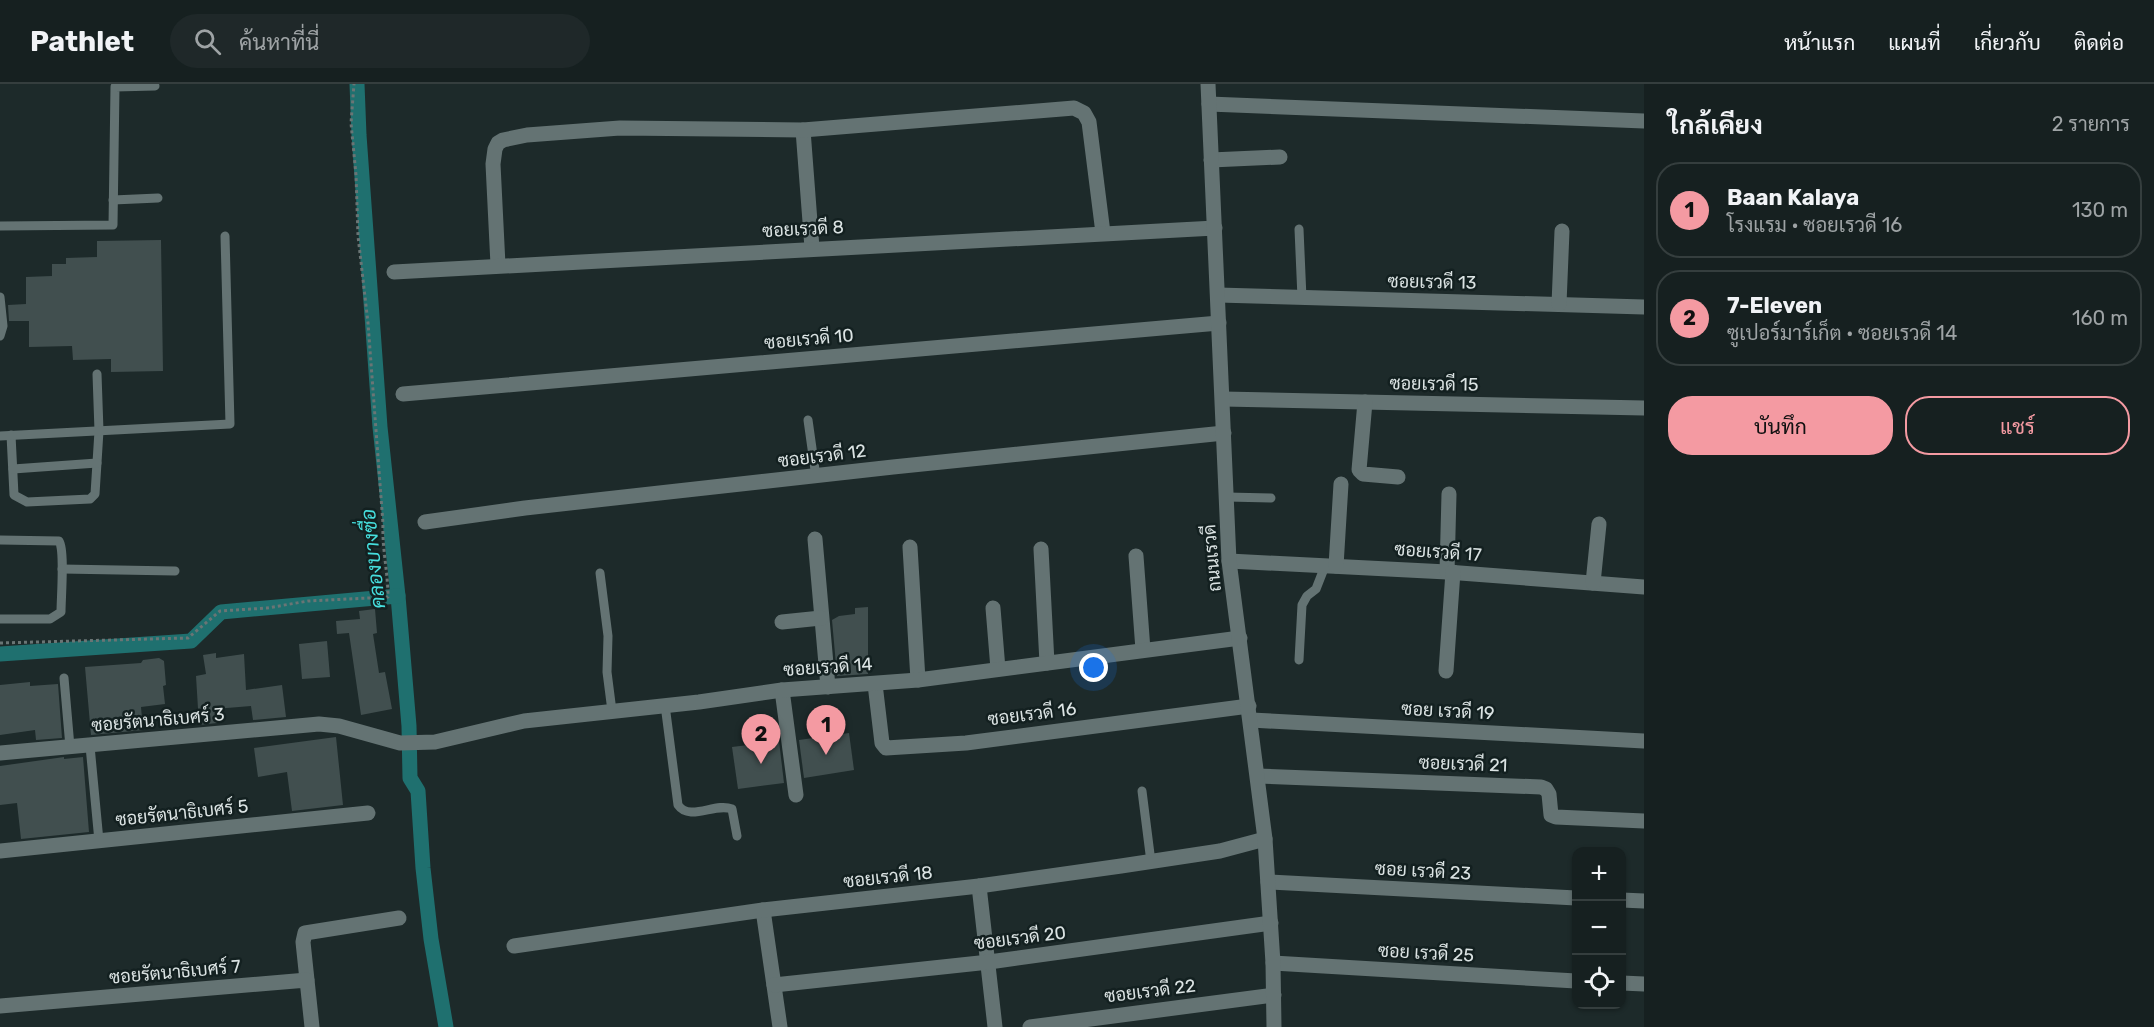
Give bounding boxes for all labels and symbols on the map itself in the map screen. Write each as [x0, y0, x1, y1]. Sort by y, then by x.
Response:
street label: ซอยเรวดี 8 [761, 214, 845, 242]
street label: ซอยเรวดี 13 [1387, 268, 1477, 294]
street label: ซอยเรวดี 10 [763, 322, 855, 354]
street label: ซอยเรวดี 15 [1389, 370, 1479, 396]
street label: ซอยเรวดี 12 [776, 438, 867, 472]
water label: คลองบางซื่อ [351, 508, 390, 611]
street label: ถนนเรวดี [1196, 523, 1226, 593]
street label: ซอยเรวดี 17 [1394, 536, 1483, 566]
street label: ซอยเรวดี 14 [782, 651, 873, 681]
your location [1079, 653, 1108, 682]
street label: ซอยเรวดี 16 [986, 696, 1078, 730]
street label: ซอย เรวดี 19 [1401, 696, 1495, 724]
street label: ซอยรัตนาธิเบศร์ 3 [90, 701, 225, 737]
pin: 1 [806, 706, 846, 755]
pin: 2 [742, 714, 780, 764]
street label: ซอยเรวดี 21 [1418, 749, 1508, 777]
street label: ซอยรัตนาธิเบศร์ 5 [114, 793, 249, 831]
street label: ซอย เรวดี 23 [1374, 855, 1472, 885]
street label: ซอยเรวดี 18 [842, 859, 934, 893]
street label: ซอยเรวดี 20 [972, 919, 1067, 955]
street label: ซอย เรวดี 25 [1377, 938, 1475, 967]
street label: ซอยรัตนาธิเบศร์ 7 [108, 953, 242, 989]
street label: ซอยเรวดี 22 [1103, 973, 1197, 1008]

